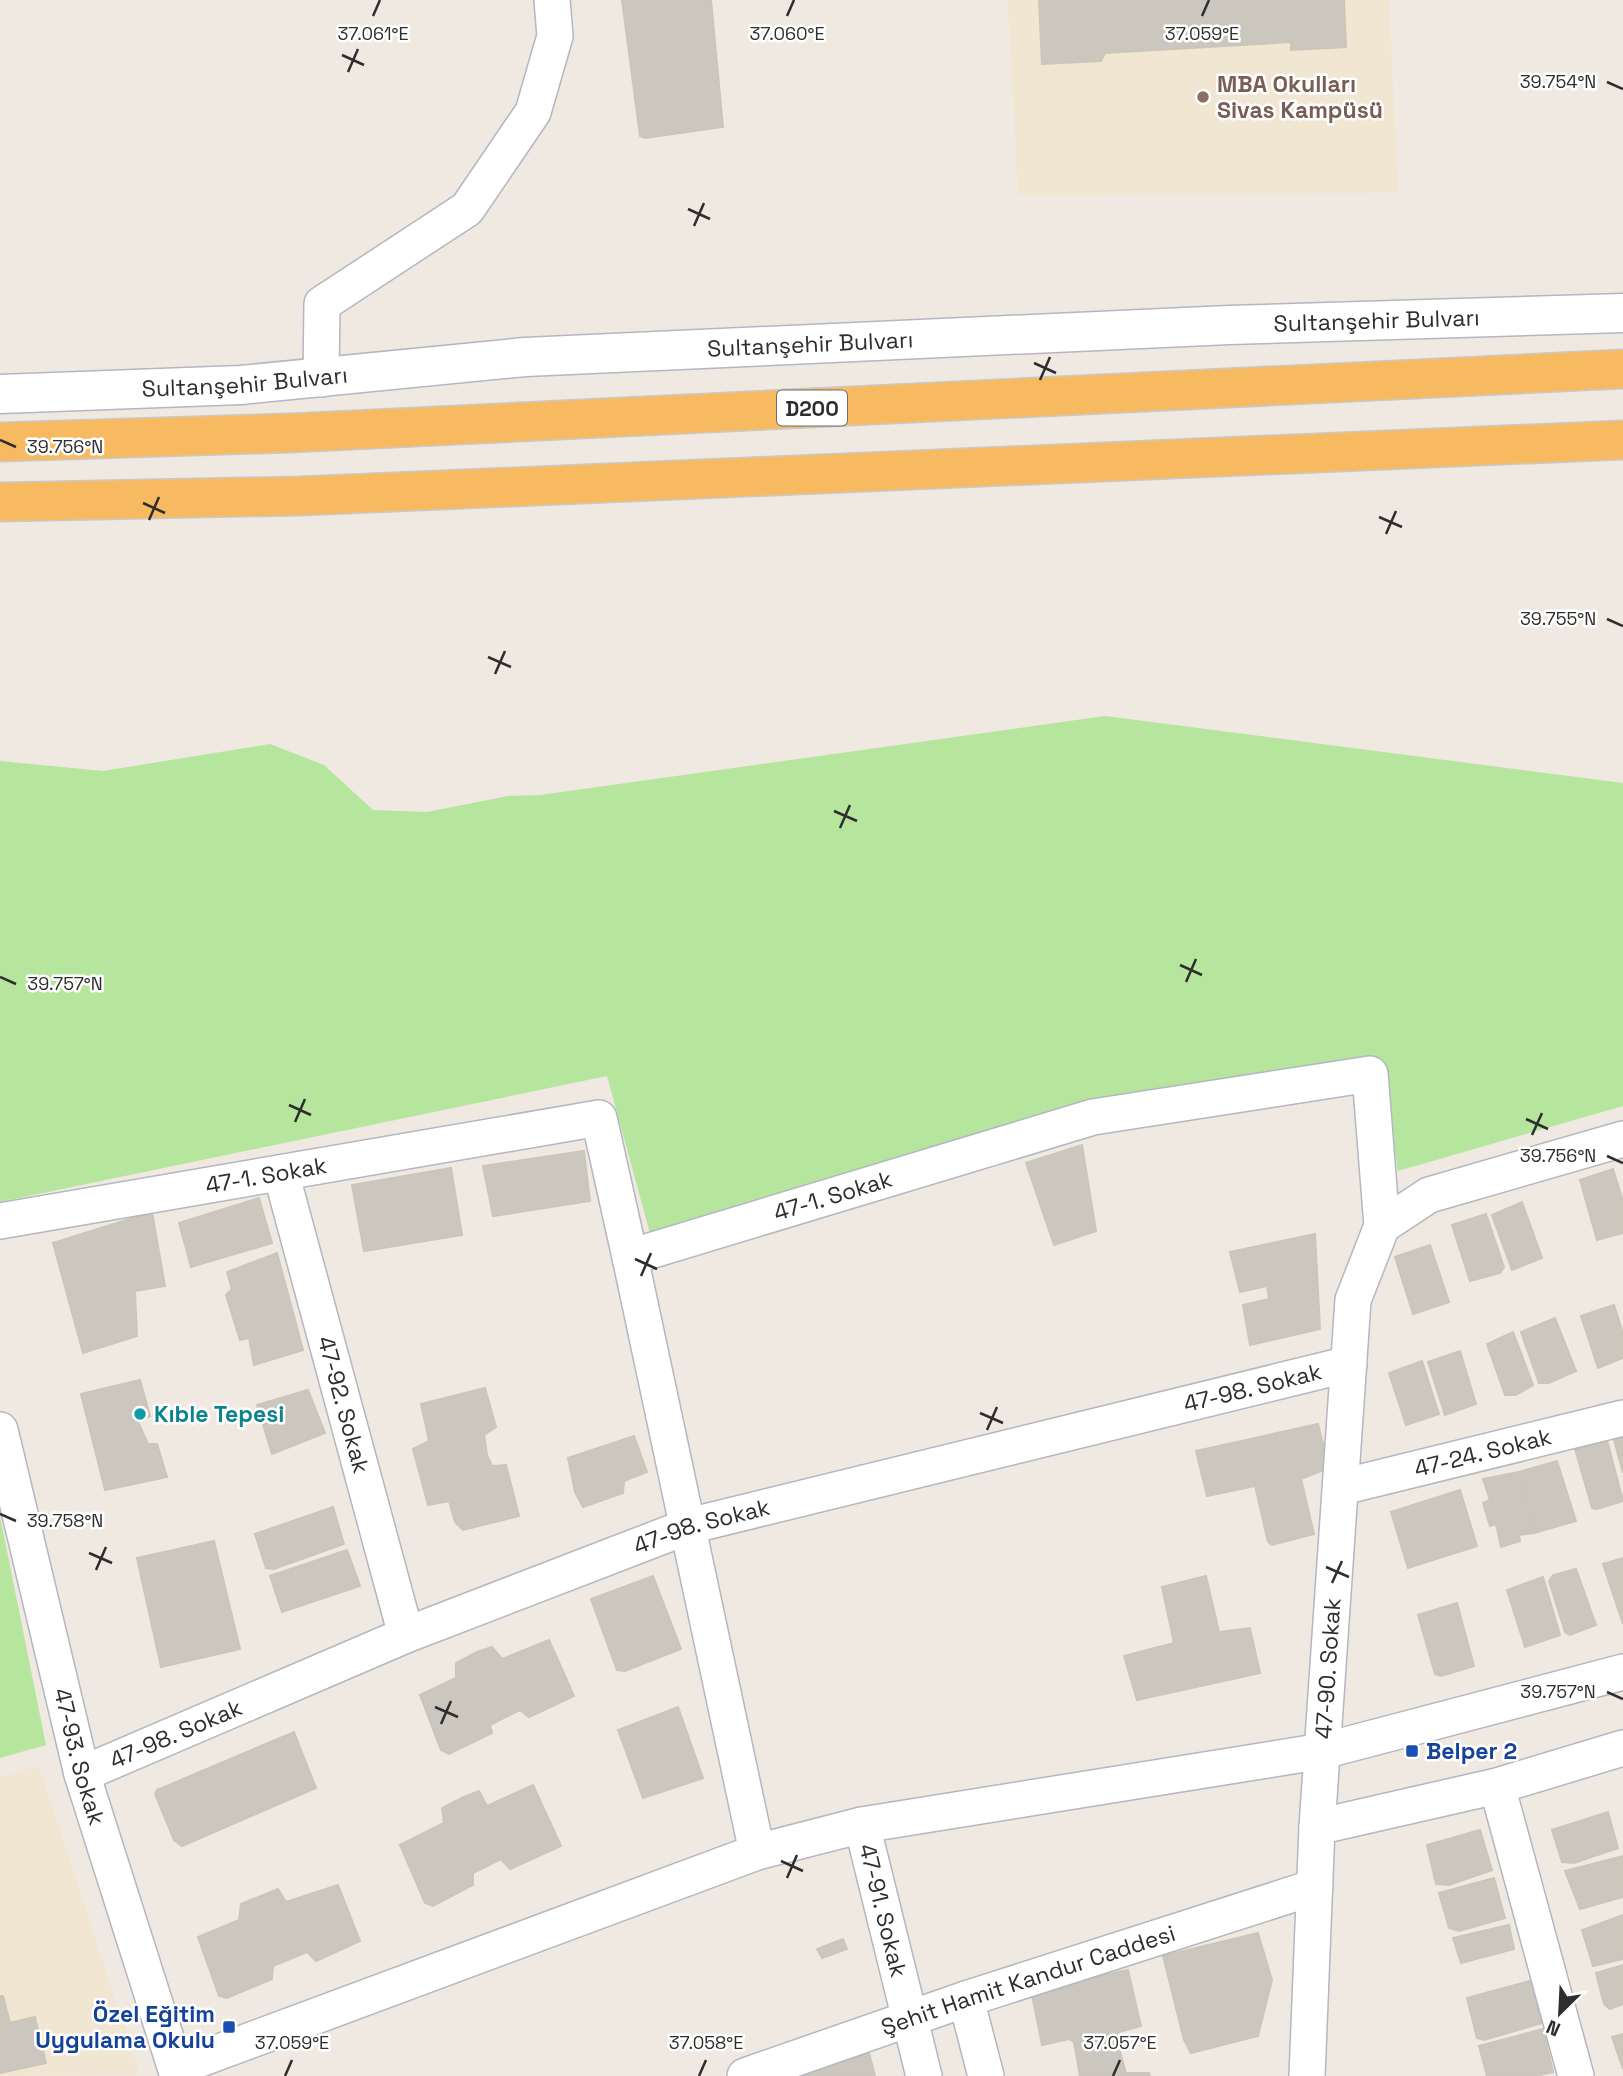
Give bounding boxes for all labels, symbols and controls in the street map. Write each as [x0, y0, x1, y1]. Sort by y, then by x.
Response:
text: 37.061°E [337, 22, 409, 45]
text: 37.060°E [749, 22, 825, 45]
text: 37.059°E [1165, 22, 1239, 45]
place label: MBA Okulları Sivas Kampüsü [1217, 69, 1383, 125]
text: 39.754°N [1520, 70, 1596, 93]
marker: MBA Okulları Sivas Kampüsü [1195, 89, 1211, 105]
street label: Sultanşehir Bulvarı [1273, 302, 1480, 339]
street label: Sultanşehir Bulvarı [706, 324, 914, 364]
street label: Sultanşehir Bulvarı [141, 360, 349, 404]
road number: D200 [777, 390, 847, 426]
text: 39.756°N [27, 435, 103, 458]
text: 39.755°N [1520, 607, 1596, 630]
text: 39.757°N [27, 972, 103, 995]
text: 39.756°N [1520, 1144, 1596, 1167]
street label: 47-1. Sokak [203, 1150, 329, 1200]
street label: 47-1. Sokak [770, 1164, 896, 1228]
street label: 47-92. Sokak [311, 1333, 377, 1477]
street label: 47-98. Sokak [1180, 1356, 1325, 1419]
place label: Kıble Tepesi [154, 1399, 284, 1429]
marker: Kıble Tepesi [132, 1406, 148, 1422]
street label: 47-24. Sokak [1411, 1421, 1555, 1484]
street label: 47-98. Sokak [629, 1492, 773, 1561]
text: 39.758°N [27, 1509, 103, 1532]
street label: 47-90. Sokak [1308, 1597, 1348, 1740]
text: 39.757°N [1520, 1680, 1596, 1703]
street label: 47-93. Sokak [47, 1685, 112, 1829]
street label: 47-98. Sokak [105, 1692, 247, 1775]
place label: Belper 2 [1426, 1736, 1517, 1766]
marker: Belper 2 [1404, 1743, 1420, 1759]
street label: 47-91. Sokak [852, 1841, 914, 1980]
street label: Şehit Hamit Kandur Caddesi [877, 1918, 1179, 2042]
north arrow [1525, 1978, 1595, 2048]
place label: Özel Eğitim Uygulama Okulu [35, 1999, 215, 2055]
text: N [1542, 2014, 1564, 2042]
marker: Özel Eğitim Uygulama Okulu [221, 2019, 237, 2035]
text: 37.059°E [255, 2031, 329, 2054]
text: 37.058°E [669, 2031, 743, 2054]
text: 37.057°E [1083, 2031, 1157, 2054]

